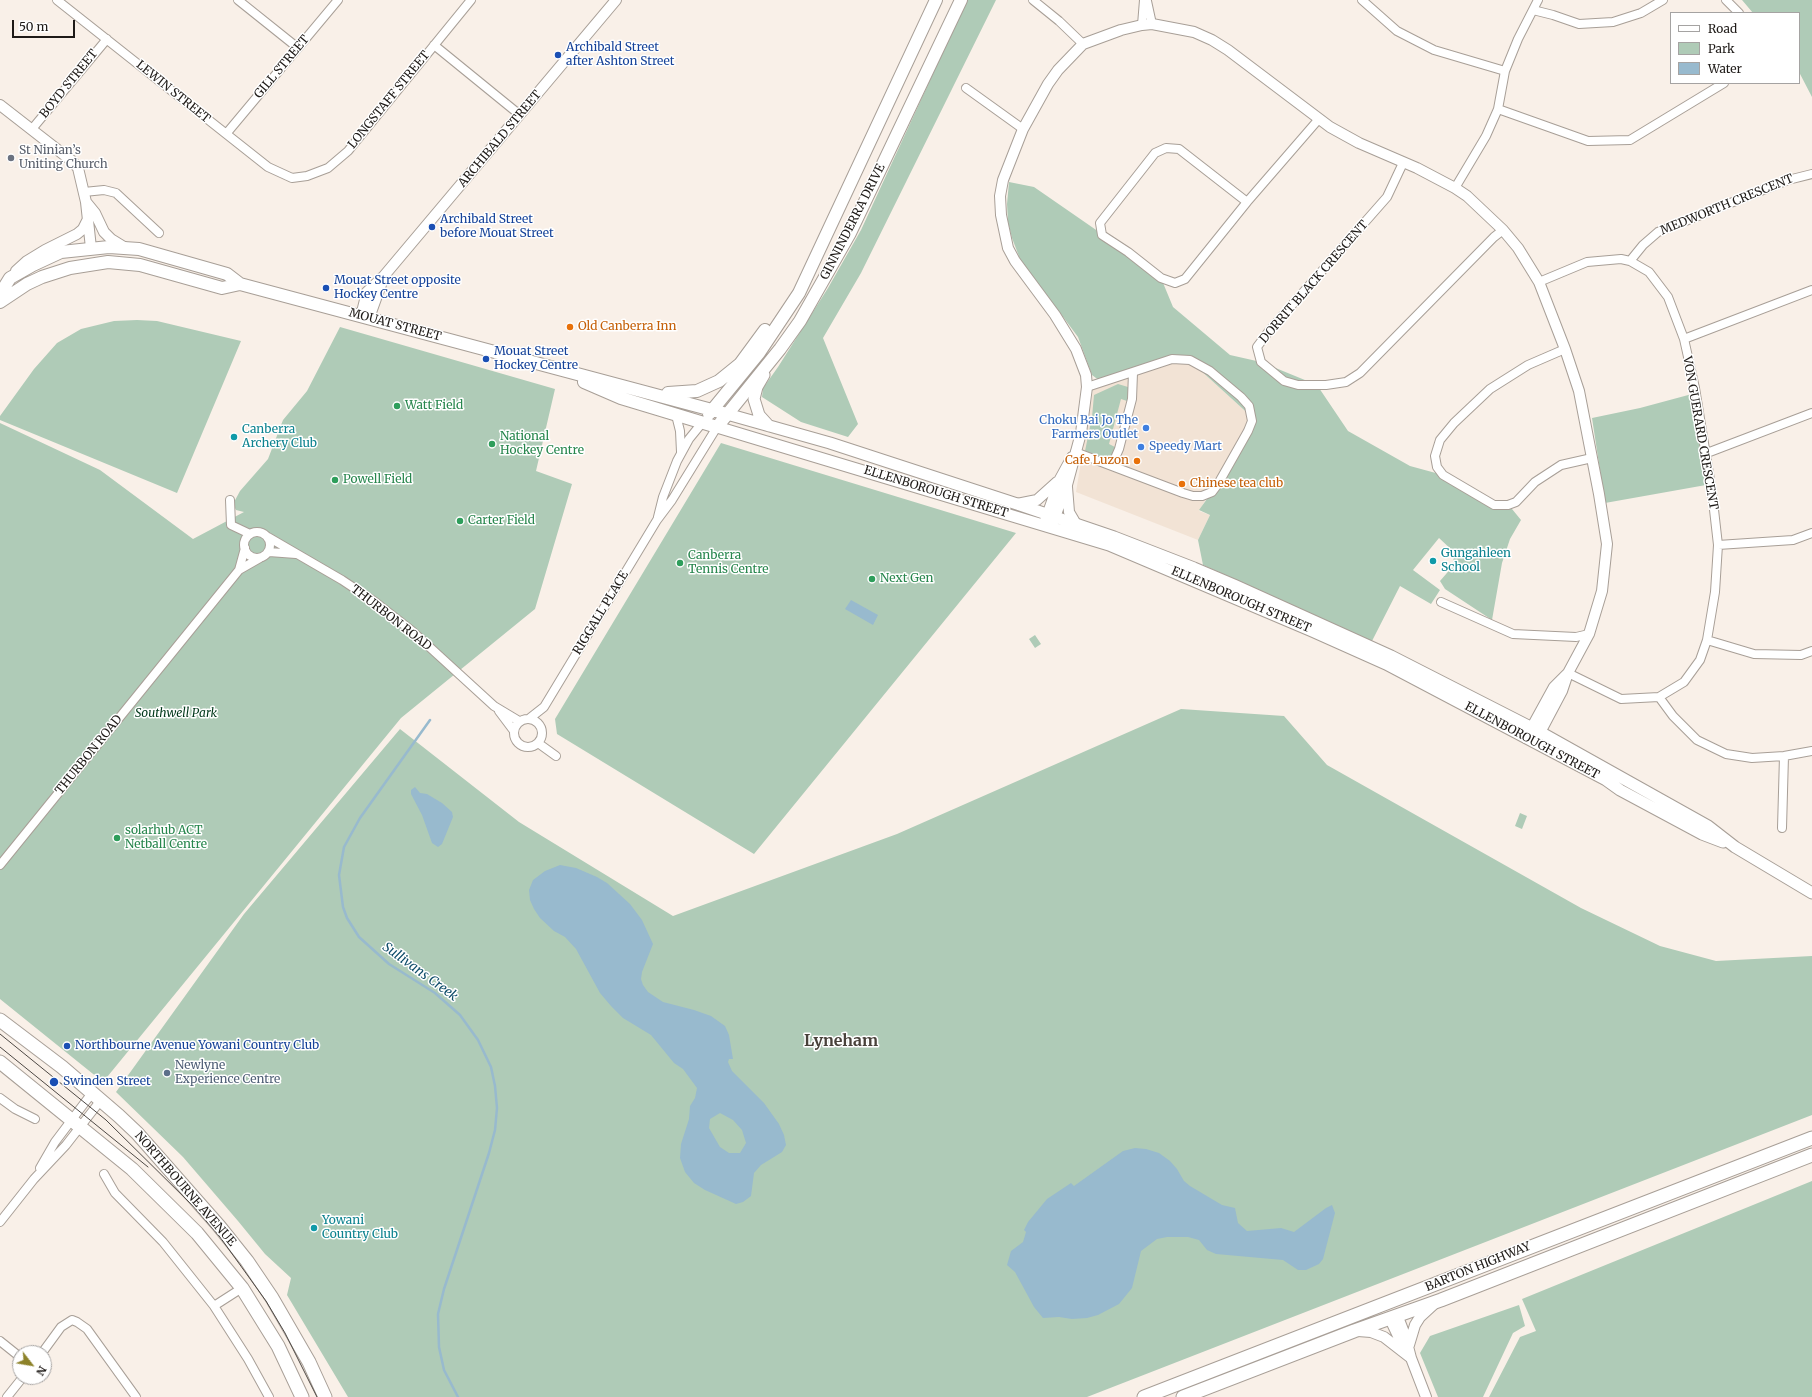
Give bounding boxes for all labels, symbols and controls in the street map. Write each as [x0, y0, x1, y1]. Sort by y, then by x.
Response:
scale bar [14, 12, 77, 38]
legend [1670, 12, 1800, 84]
text: 50 m [19, 19, 48, 34]
text: Road [1708, 21, 1737, 36]
street label: GILL STREET [251, 33, 313, 101]
place label: Archibald Street after Ashton Street [566, 41, 675, 69]
text: Park [1708, 41, 1735, 56]
street label: BOYD STREET [37, 47, 101, 121]
street label: LONGSTAFF STREET [345, 48, 433, 152]
marker: Archibald Street after Ashton Street [553, 50, 563, 60]
street label: LEWIN STREET [133, 58, 213, 126]
text: Water [1708, 61, 1742, 76]
street label: ARCHIBALD STREET [455, 88, 545, 190]
place label: St Ninian’s Uniting Church [19, 144, 108, 172]
marker: St Ninian’s Uniting Church [6, 153, 16, 163]
street label: GINNINDERRA DRIVE [818, 162, 888, 282]
street label: MEDWORTH CRESCENT [1658, 172, 1796, 238]
place label: Archibald Street before Mouat Street [440, 213, 554, 241]
street label: DORRIT BLACK CRESCENT [1257, 218, 1371, 346]
marker: Archibald Street before Mouat Street [427, 222, 437, 232]
place label: Mouat Street opposite Hockey Centre [334, 274, 461, 302]
marker: Mouat Street opposite Hockey Centre [321, 283, 331, 293]
street label: MOUAT STREET [347, 306, 443, 344]
place label: Old Canberra Inn [578, 320, 676, 334]
marker: Old Canberra Inn [565, 322, 575, 332]
place label: Mouat Street Hockey Centre [494, 345, 578, 373]
marker: Mouat Street Hockey Centre [481, 354, 491, 364]
street label: VON GUERARD CRESCENT [1679, 355, 1721, 511]
place label: Watt Field [405, 399, 463, 413]
marker: Watt Field [392, 401, 402, 411]
place label: Choku Bai Jo The Farmers Outlet [1039, 414, 1138, 442]
place label: Canberra Archery Club [242, 423, 317, 451]
marker: Choku Bai Jo The Farmers Outlet [1141, 423, 1151, 433]
place label: National Hockey Centre [500, 430, 584, 458]
marker: Canberra Archery Club [229, 432, 239, 442]
marker: National Hockey Centre [487, 439, 497, 449]
place label: Speedy Mart [1149, 440, 1222, 454]
marker: Speedy Mart [1136, 442, 1146, 452]
place label: Cafe Luzon [1065, 454, 1129, 468]
marker: Cafe Luzon [1132, 456, 1142, 466]
street label: ELLENBOROUGH STREET [862, 463, 1010, 521]
place label: Powell Field [343, 473, 412, 487]
marker: Powell Field [330, 475, 340, 485]
place label: Chinese tea club [1190, 477, 1283, 491]
marker: Chinese tea club [1177, 479, 1187, 489]
place label: Carter Field [468, 514, 535, 528]
marker: Carter Field [455, 516, 465, 526]
place label: Gungahleen School [1441, 547, 1511, 575]
place label: Canberra Tennis Centre [688, 549, 769, 577]
marker: Gungahleen School [1428, 556, 1438, 566]
marker: Canberra Tennis Centre [675, 558, 685, 568]
street label: ELLENBOROUGH STREET [1169, 564, 1313, 636]
street label: RIGGALL PLACE [570, 568, 632, 658]
place label: Next Gen [880, 572, 933, 586]
marker: Next Gen [867, 574, 877, 584]
street label: THURBON ROAD [348, 582, 434, 654]
street label: ELLENBOROUGH STREET [1462, 699, 1602, 783]
park label: Southwell Park [135, 707, 217, 721]
street label: THURBON ROAD [52, 712, 126, 798]
place label: solarhub ACT Netball Centre [125, 824, 207, 852]
marker: solarhub ACT Netball Centre [112, 833, 122, 843]
water label: Sullivans Creek [379, 940, 461, 1004]
district label: Lyneham [804, 1031, 878, 1051]
place label: Northbourne Avenue Yowani Country Club [75, 1039, 319, 1053]
marker: Northbourne Avenue Yowani Country Club [62, 1041, 72, 1051]
place label: Newlyne Experience Centre [175, 1059, 280, 1087]
marker: Newlyne Experience Centre [162, 1068, 172, 1078]
place label: Swinden Street [63, 1075, 151, 1089]
marker: Swinden Street [48, 1076, 60, 1088]
street label: NORTHBOURNE AVENUE [131, 1129, 239, 1249]
place label: Yowani Country Club [322, 1214, 398, 1242]
marker: Yowani Country Club [309, 1223, 319, 1233]
street label: BARTON HIGHWAY [1423, 1239, 1533, 1295]
north arrow [12, 1345, 52, 1385]
text: N [33, 1363, 50, 1378]

